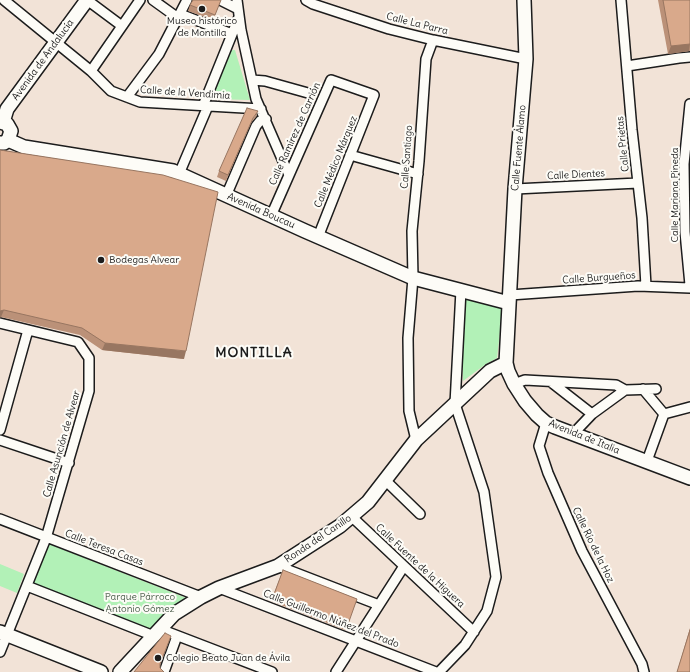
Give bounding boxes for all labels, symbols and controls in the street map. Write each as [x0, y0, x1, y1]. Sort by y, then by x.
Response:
marker: Museo histórico de Montilla [197, 4, 207, 14]
street label: Calle La Parra [385, 11, 449, 37]
place label: Museo histórico de Montilla [167, 15, 237, 38]
street label: Avenida de Andalucía [10, 17, 76, 103]
street label: Calle Ramírez de Carrión [267, 81, 323, 187]
street label: Calle de la Vendimia [140, 84, 230, 102]
street label: Calle Fuente Álamo [509, 104, 529, 192]
street label: Calle Médico Márquez [312, 114, 360, 210]
street label: Calle Prietas [614, 116, 632, 172]
street label: Calle Santiago [399, 125, 415, 189]
street label: Calle Mariana Pineda [669, 147, 681, 243]
street label: Calle Dientes [547, 167, 605, 183]
street label: Avenida Boucau [225, 191, 297, 231]
place label: Bodegas Alvear [109, 254, 179, 266]
marker: Bodegas Alvear [96, 255, 106, 265]
street label: Calle Burgueños [562, 269, 636, 287]
district label: MONTILLA [215, 345, 293, 361]
street label: Calle Asunción de Alvear [41, 389, 83, 499]
street label: Avenida de Italia [547, 417, 621, 457]
street label: Calle Río de la Hoz [570, 505, 616, 585]
street label: Ronda del Canillo [282, 512, 354, 566]
street label: Calle Fuente de la Higuera [373, 522, 467, 610]
street label: Calle Teresa Casas [63, 527, 145, 569]
street label: Calle Guillermo Núñez del Prado [261, 588, 401, 650]
park label: Parque Párroco Antonio Gómez [105, 591, 175, 614]
place label: Colegio Beato Juan de Ávila [166, 652, 290, 664]
marker: Colegio Beato Juan de Ávila [153, 653, 163, 663]

